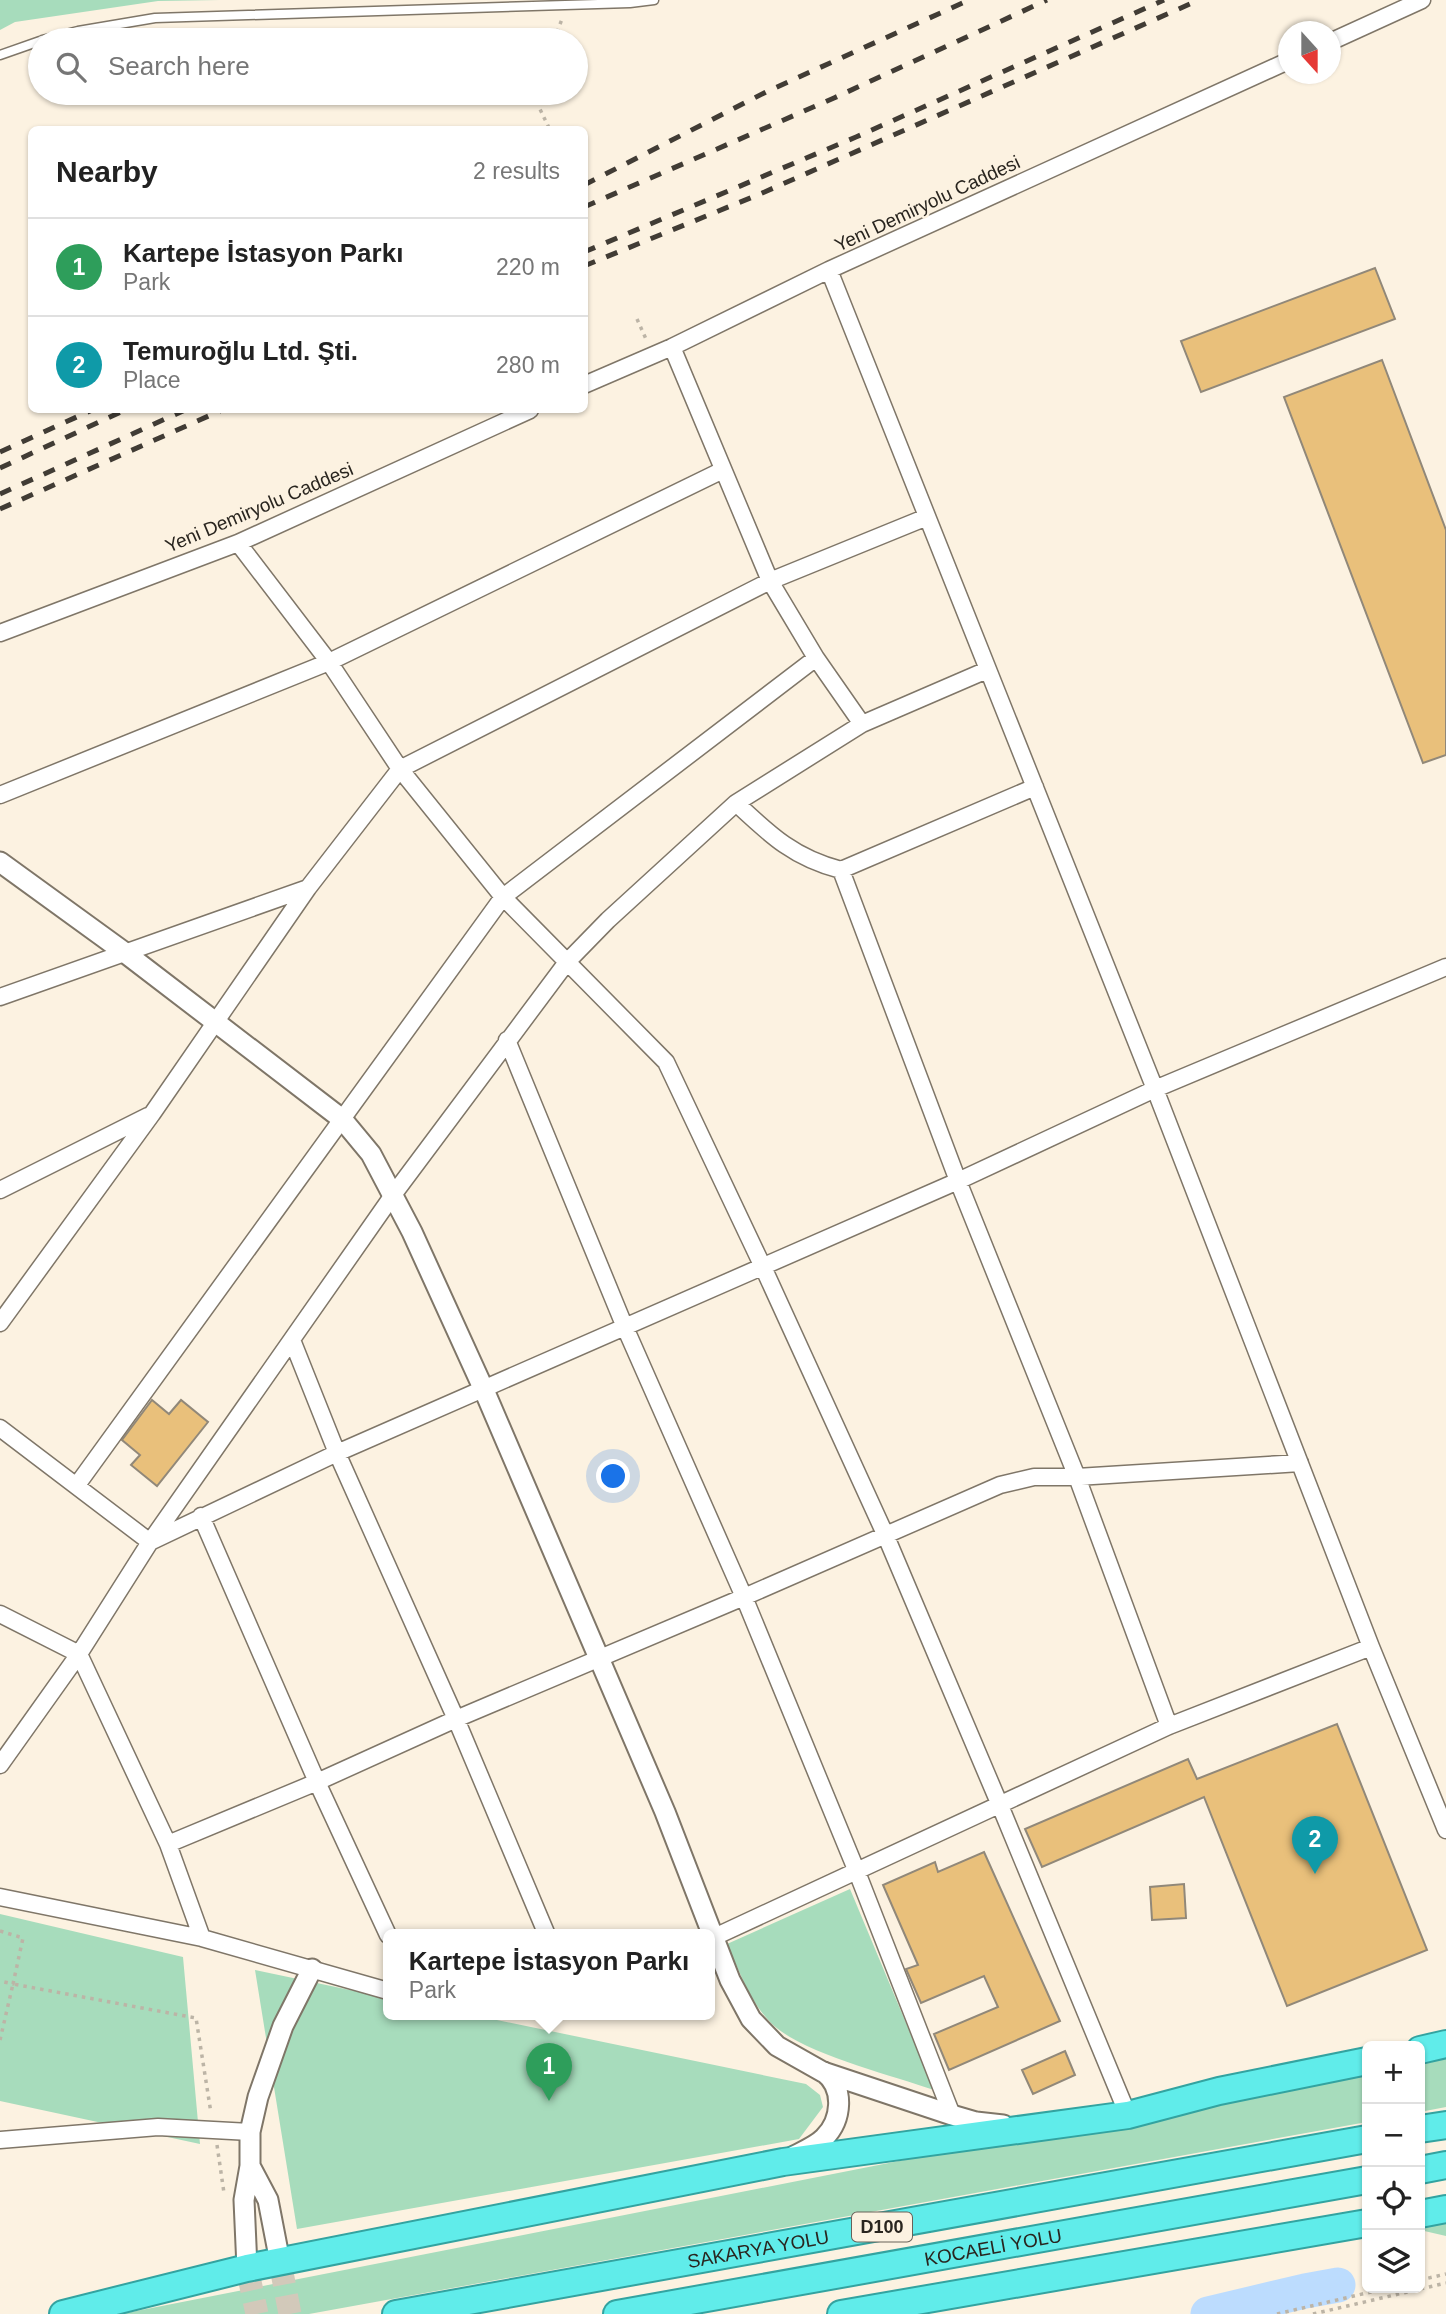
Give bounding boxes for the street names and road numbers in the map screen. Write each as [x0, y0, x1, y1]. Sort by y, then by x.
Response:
street label: Yeni Demiryolu Caddesi [831, 151, 1023, 256]
street label: Yeni Demiryolu Caddesi [162, 458, 356, 557]
road number: D100 [852, 2213, 912, 2242]
street label: KOCAELİ YOLU [923, 2225, 1063, 2270]
street label: SAKARYA YOLU [686, 2226, 831, 2272]

